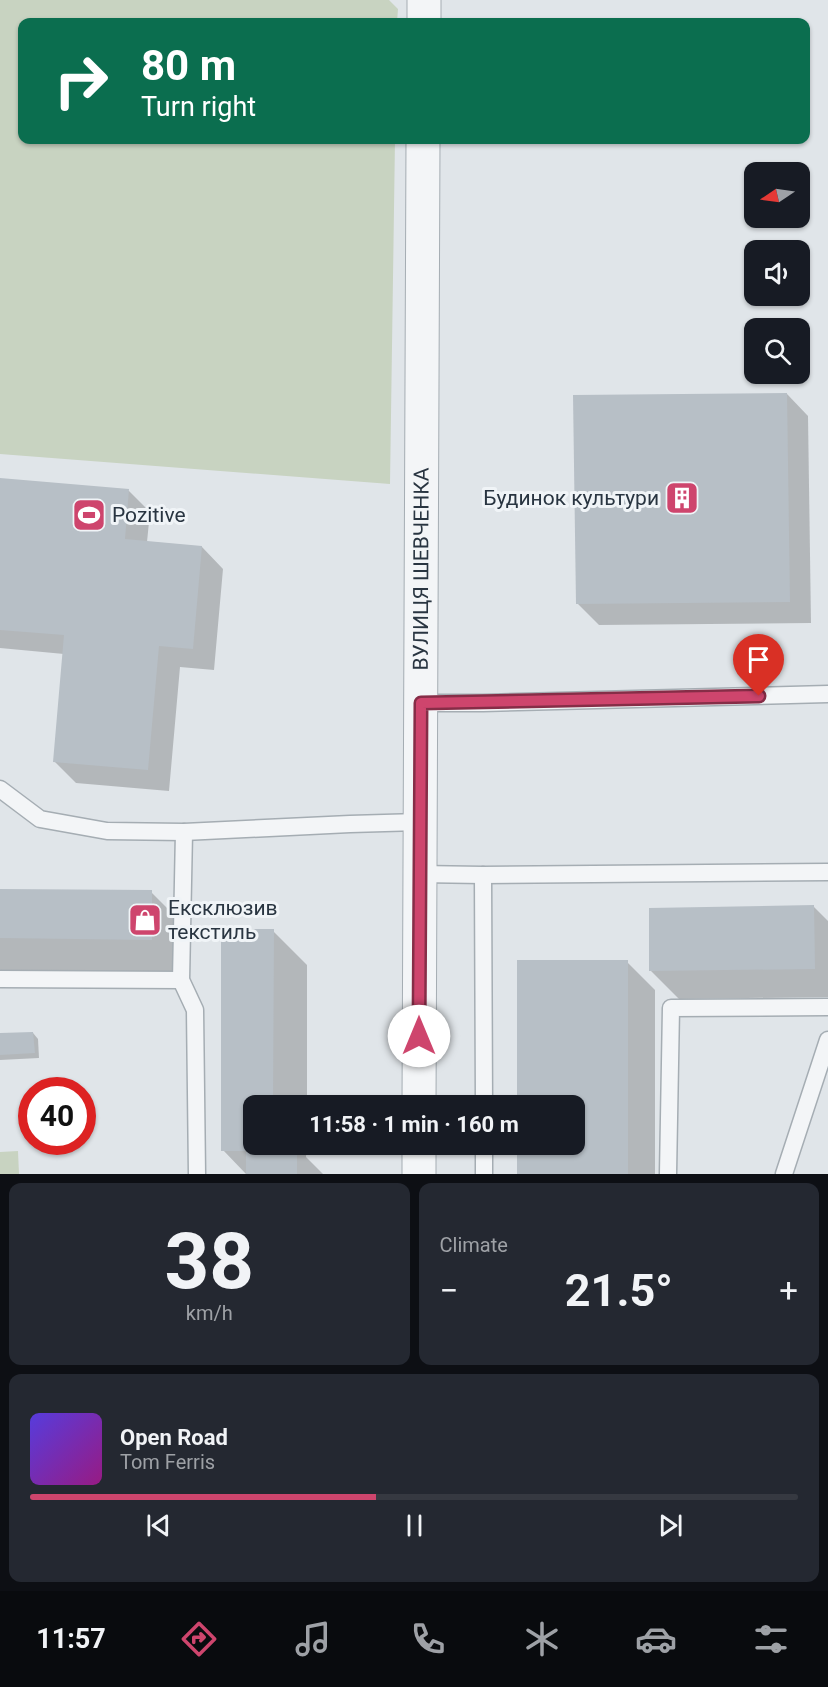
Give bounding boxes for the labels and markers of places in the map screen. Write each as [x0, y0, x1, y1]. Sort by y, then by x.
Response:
building icon: Будинок культури [664, 480, 700, 516]
place label: Будинок культури [483, 486, 659, 510]
sports icon: Pozitive [71, 497, 107, 533]
place label: Pozitive [112, 503, 186, 527]
pin [733, 634, 784, 696]
place label: Ексклюзив текстиль [168, 896, 278, 944]
shop icon: Ексклюзив текстиль [127, 902, 163, 938]

